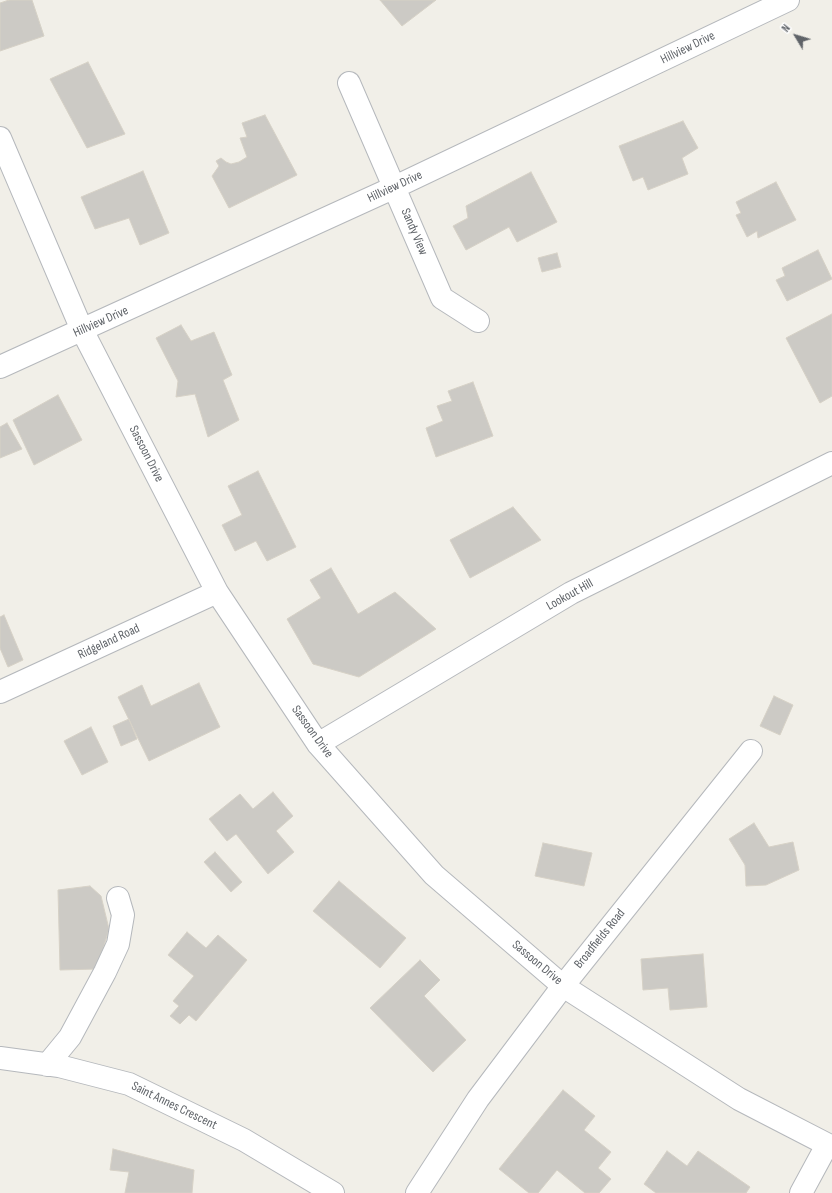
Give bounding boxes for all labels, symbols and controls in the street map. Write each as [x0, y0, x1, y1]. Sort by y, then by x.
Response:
north arrow [776, 16, 816, 56]
text: N [779, 22, 793, 35]
street label: Hillview Drive [658, 28, 718, 68]
street label: Hillview Drive [365, 168, 425, 206]
street label: Sandy View [397, 206, 431, 258]
street label: Hillview Drive [71, 303, 131, 341]
street label: Sassoon Drive [125, 423, 167, 485]
street label: Lookout Hill [544, 576, 596, 614]
street label: Ridgeland Road [76, 621, 142, 663]
street label: Sassoon Drive [288, 703, 336, 761]
street label: Broadfields Road [571, 906, 629, 972]
street label: Sassoon Drive [509, 937, 565, 989]
street label: Saint Annes Crescent [129, 1079, 219, 1133]

